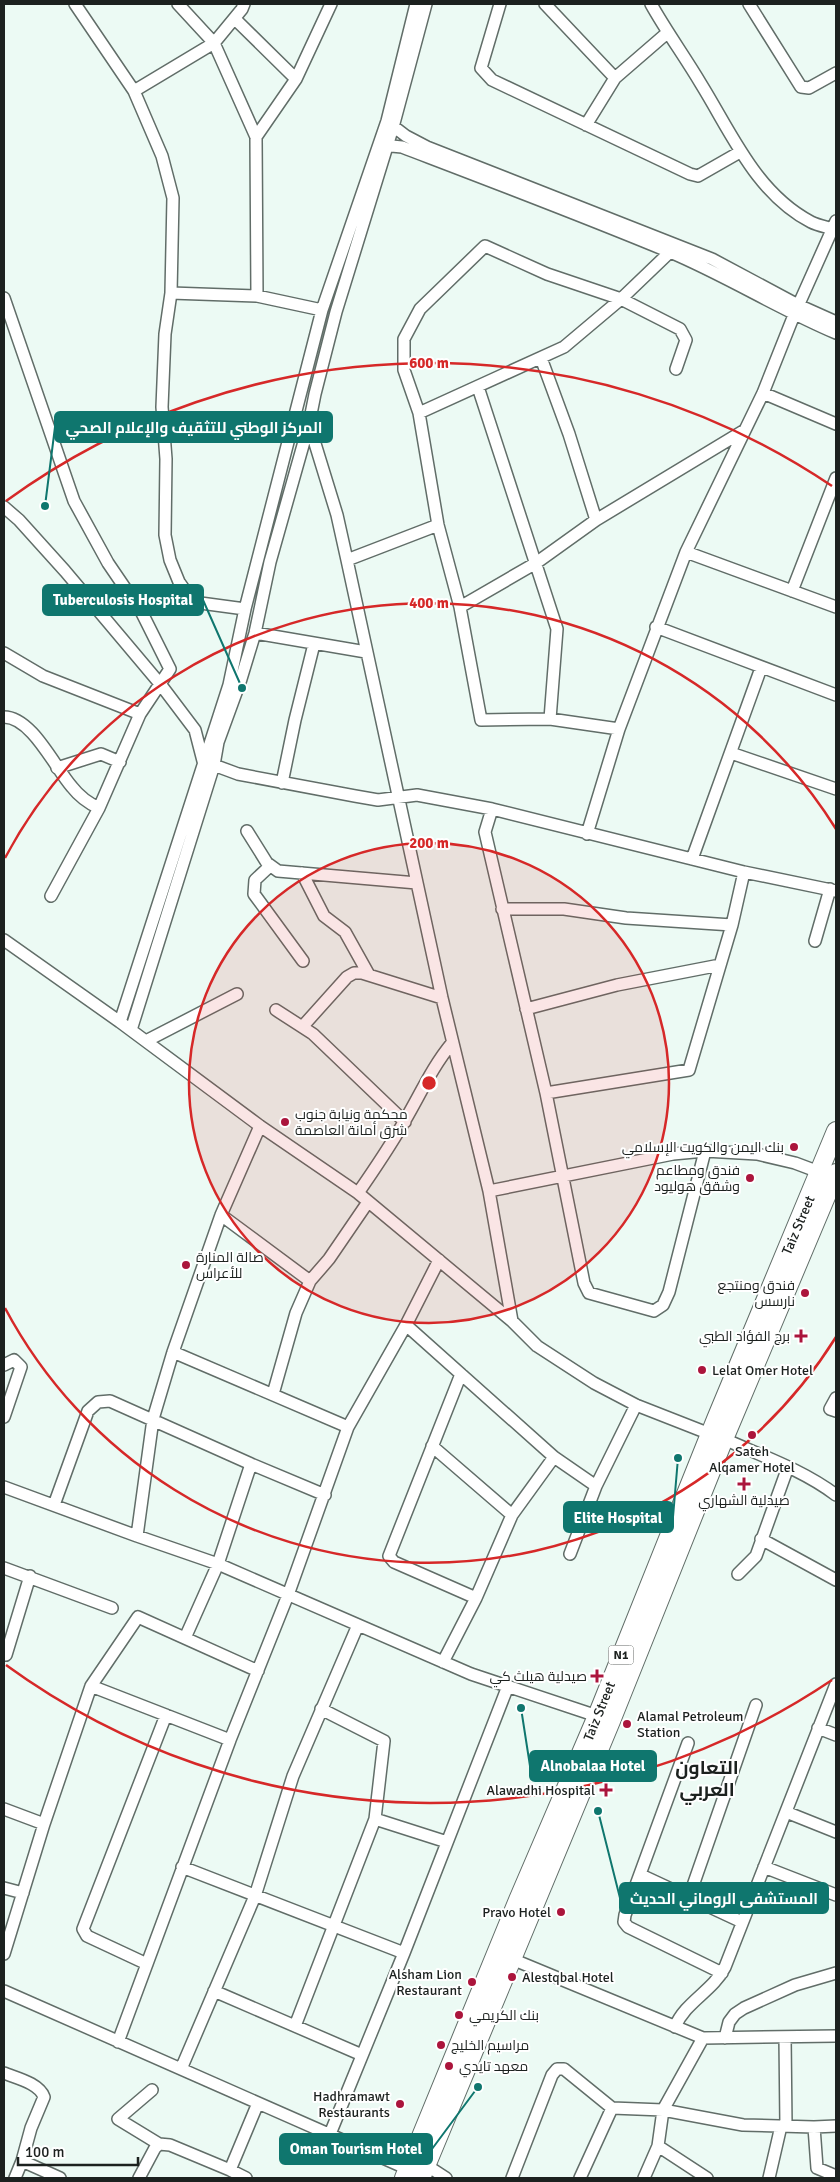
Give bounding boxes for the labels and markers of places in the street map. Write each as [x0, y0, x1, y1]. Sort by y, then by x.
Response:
callout: المركز الوطني للتثقيف والإعلام الصحي [55, 412, 332, 442]
callout: Tuberculosis Hospital [43, 585, 203, 615]
centre of rings [420, 1074, 438, 1092]
place label: محكمة ونيابة جنوب شرق أمانة العاصمة [295, 1106, 408, 1139]
marker: محكمة ونيابة جنوب شرق أمانة العاصمة [279, 1116, 291, 1128]
place label: بنك اليمن والكويت الإسلامي [622, 1139, 784, 1159]
marker: بنك اليمن والكويت الإسلامي [788, 1141, 800, 1153]
place label: فندق ومطاعم وشقق هوليود [654, 1162, 740, 1195]
marker: فندق ومطاعم وشقق هوليود [744, 1172, 756, 1184]
place label: صالة المنارة للأعراس [196, 1249, 264, 1282]
marker: صالة المنارة للأعراس [180, 1259, 192, 1271]
place label: فندق ومنتجع نارسس [718, 1277, 795, 1310]
marker: فندق ومنتجع نارسس [799, 1287, 811, 1299]
place label: برج الفؤاد الطبي [699, 1328, 790, 1348]
marker: برج الفؤاد الطبي [794, 1329, 808, 1343]
place label: Lelat Omer Hotel [712, 1362, 813, 1379]
marker: Lelat Omer Hotel [696, 1364, 708, 1376]
marker: Sateh Alqamer Hotel [746, 1429, 758, 1441]
place label: Sateh Alqamer Hotel [709, 1443, 795, 1476]
marker: صيدلية الشهاري [738, 1478, 750, 1490]
place label: صيدلية الشهاري [698, 1492, 790, 1512]
callout: Elite Hospital [564, 1502, 673, 1532]
place label: صيدلية هيلث كي [490, 1668, 587, 1688]
marker: صيدلية هيلث كي [591, 1670, 603, 1682]
place label: Alamal Petroleum Station [637, 1708, 744, 1741]
marker: Alamal Petroleum Station [621, 1718, 633, 1730]
callout: Alnobalaa Hotel [530, 1751, 656, 1781]
place label: Alawadhi Hospital [486, 1782, 595, 1799]
marker: Alawadhi Hospital [599, 1783, 613, 1797]
callout: المستشفى الروماني الحديث [620, 1883, 828, 1913]
place label: Pravo Hotel [482, 1904, 551, 1921]
marker: Pravo Hotel [555, 1906, 567, 1918]
place label: Alsham Lion Restaurant [389, 1966, 462, 1999]
place label: Alestqbal Hotel [522, 1969, 614, 1986]
marker: Alestqbal Hotel [506, 1971, 518, 1983]
marker: Alsham Lion Restaurant [466, 1976, 478, 1988]
place label: بنك الكريمي [469, 2007, 539, 2027]
marker: بنك الكريمي [453, 2009, 465, 2021]
place label: مراسيم الخليج [451, 2037, 529, 2055]
marker: مراسيم الخليج [435, 2039, 447, 2051]
place label: معهد تايدي [459, 2058, 528, 2078]
marker: معهد تايدي [443, 2060, 455, 2072]
place label: Hadhramawt Restaurants [313, 2088, 390, 2121]
marker: Hadhramawt Restaurants [394, 2098, 406, 2110]
callout: Oman Tourism Hotel [280, 2134, 432, 2164]

